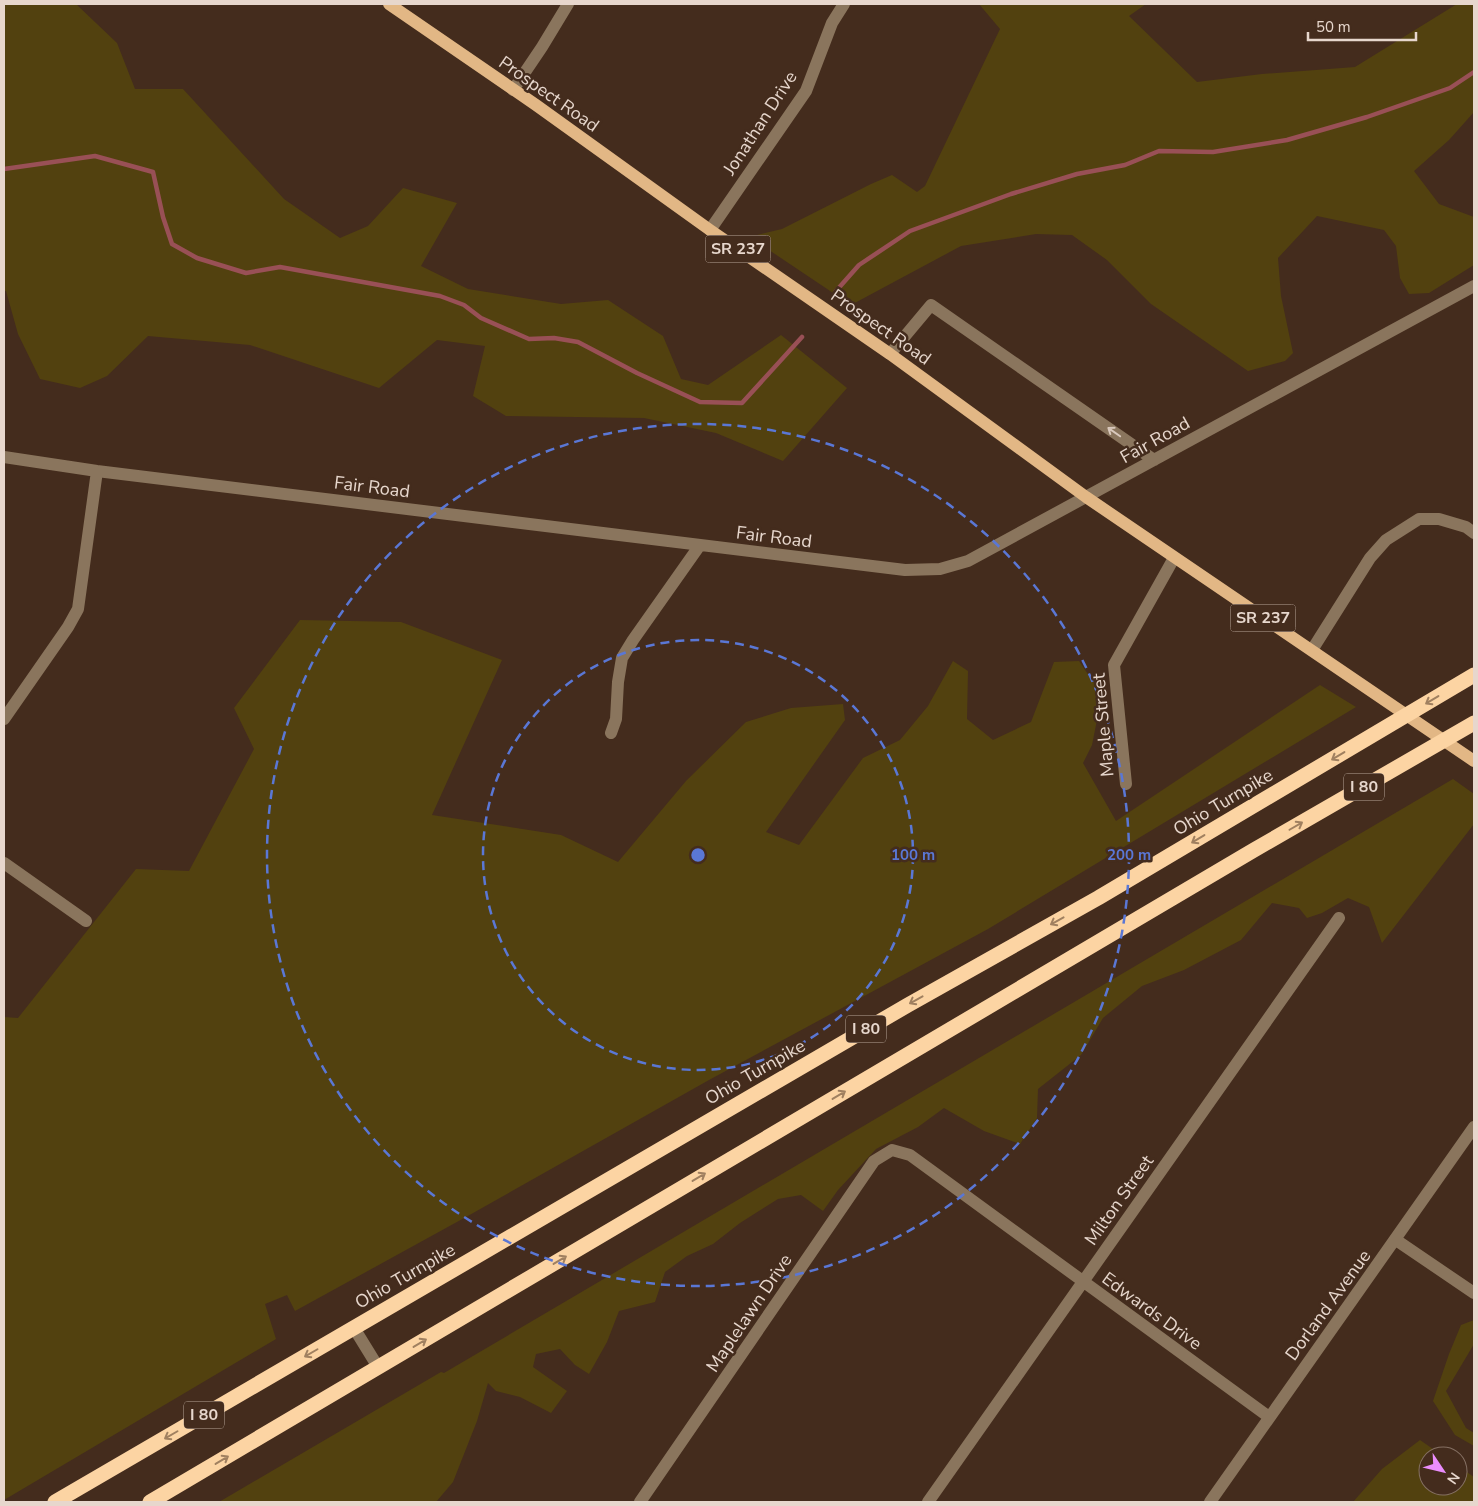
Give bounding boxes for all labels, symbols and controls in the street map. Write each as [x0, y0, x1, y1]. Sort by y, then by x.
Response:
scale bar [1308, 10, 1416, 42]
text: 50 m [1316, 17, 1351, 37]
street label: Prospect Road [494, 50, 604, 138]
street label: Jonathan Drive [717, 66, 803, 180]
road number: SR 237 [706, 235, 770, 262]
street label: Prospect Road [826, 283, 936, 371]
street label: Fair Road [1116, 411, 1194, 469]
one-way arrow [1107, 427, 1121, 437]
street label: Fair Road [333, 470, 411, 504]
street label: Fair Road [735, 520, 813, 554]
road number: SR 237 [1230, 604, 1296, 632]
street label: Maple Street [1086, 671, 1119, 778]
one-way arrow [1426, 695, 1440, 705]
one-way arrow [1331, 752, 1345, 762]
street label: Ohio Turnpike [1169, 763, 1277, 841]
road number: I 80 [1344, 774, 1384, 800]
one-way arrow [1288, 820, 1302, 830]
one-way arrow [1190, 834, 1205, 844]
text: 100 m [891, 845, 935, 865]
text: 200 m [1107, 845, 1151, 865]
centre of rings [689, 846, 707, 864]
one-way arrow [1050, 916, 1065, 926]
one-way arrow [909, 996, 923, 1006]
road number: I 80 [846, 1016, 886, 1042]
street label: Ohio Turnpike [700, 1034, 810, 1110]
one-way arrow [832, 1089, 846, 1099]
street label: Milton Street [1079, 1150, 1159, 1250]
one-way arrow [692, 1172, 706, 1182]
street label: Ohio Turnpike [350, 1238, 460, 1314]
street label: Dorland Avenue [1280, 1245, 1376, 1365]
street label: Maplelawn Drive [701, 1249, 797, 1377]
one-way arrow [552, 1255, 567, 1265]
street label: Edwards Drive [1097, 1267, 1207, 1355]
one-way arrow [412, 1337, 426, 1347]
one-way arrow [305, 1348, 319, 1358]
road number: I 80 [184, 1402, 224, 1428]
one-way arrow [165, 1430, 179, 1440]
north arrow [1418, 1446, 1468, 1496]
one-way arrow [214, 1454, 228, 1464]
text: N [1442, 1468, 1464, 1488]

